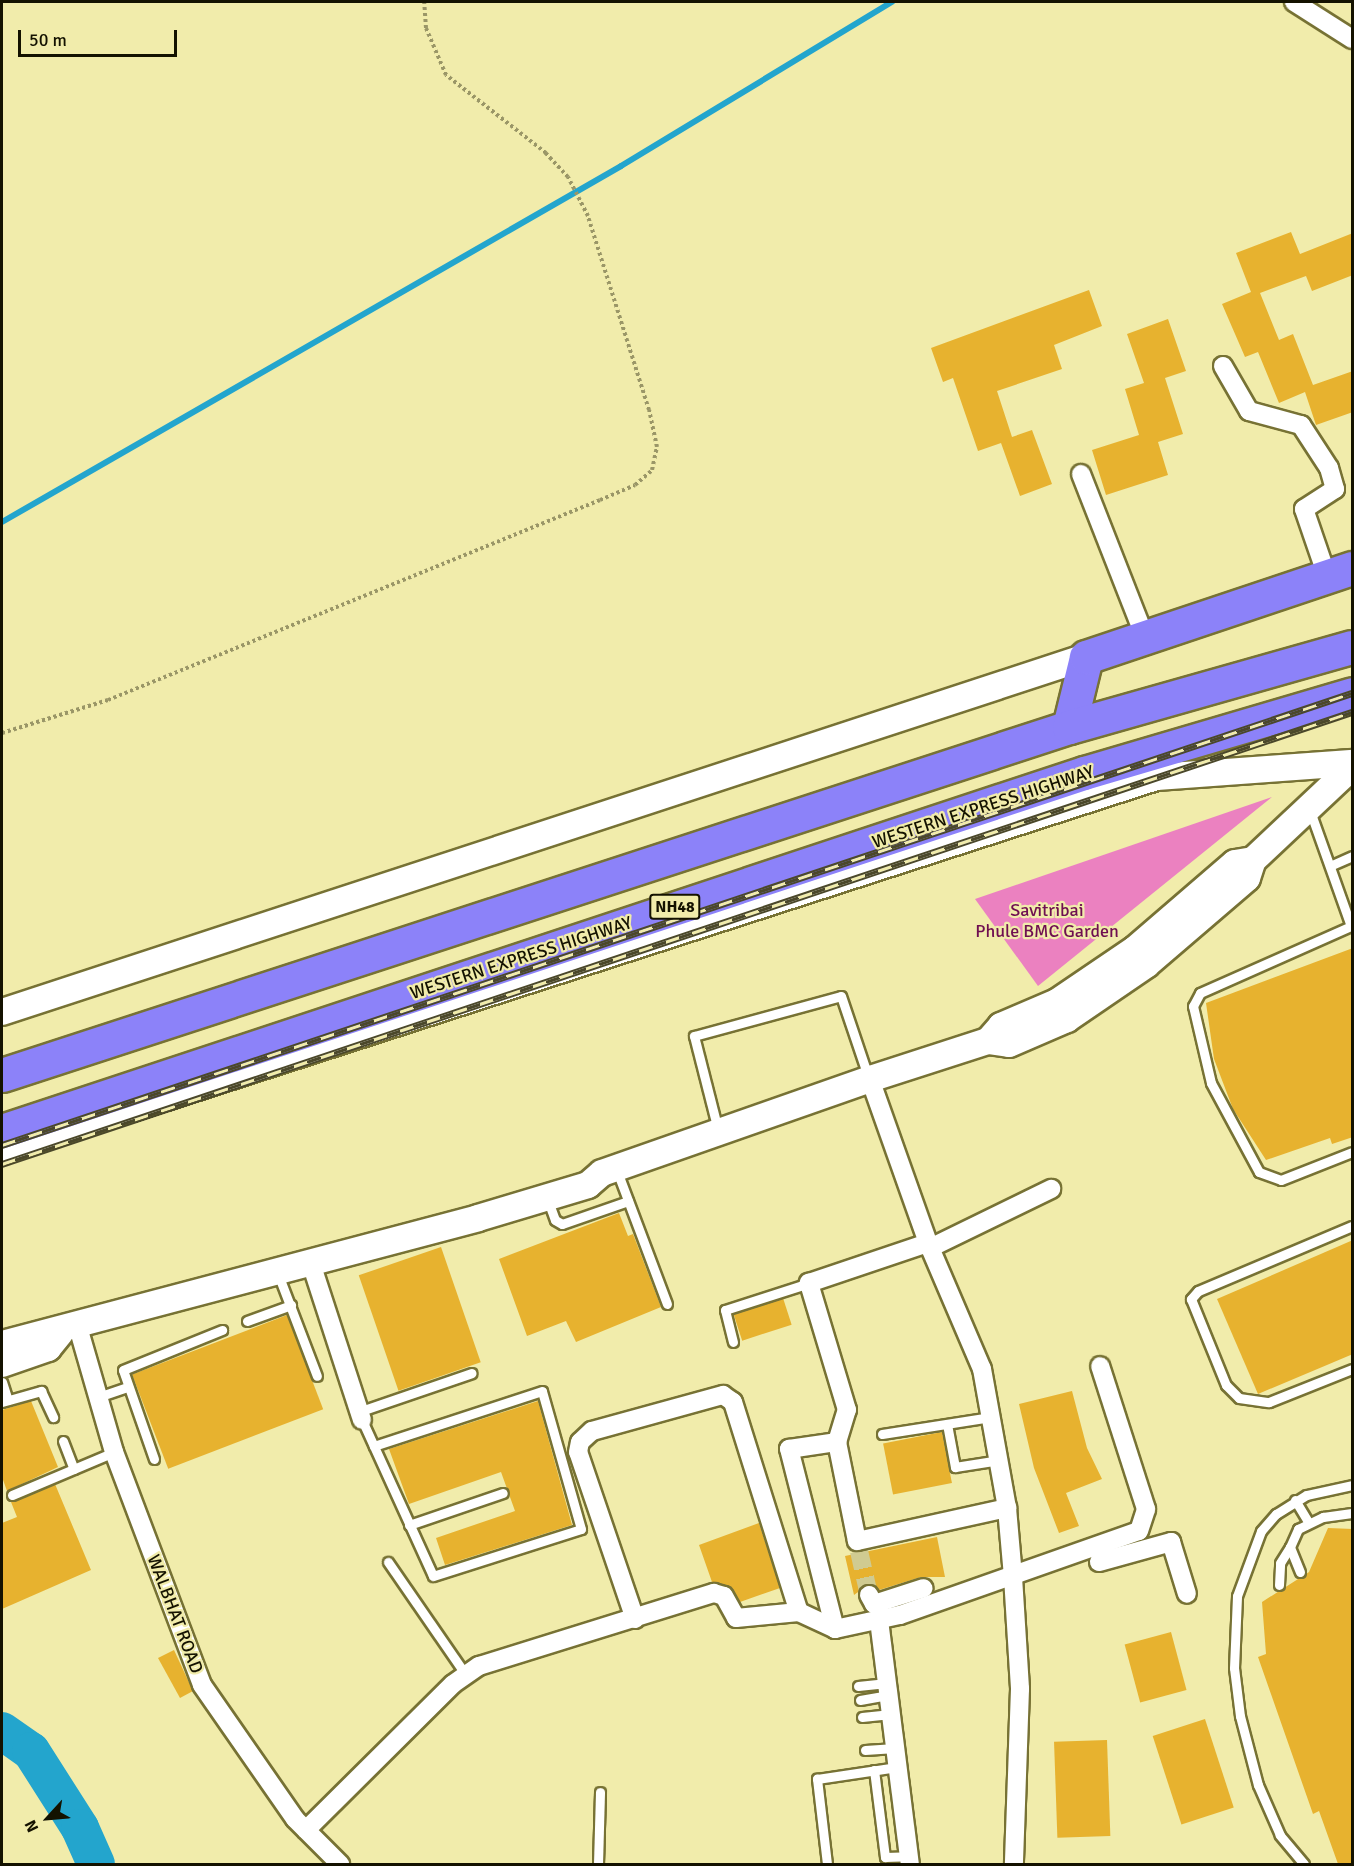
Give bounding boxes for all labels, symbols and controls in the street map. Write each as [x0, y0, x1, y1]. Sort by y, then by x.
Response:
scale bar [21, 18, 180, 56]
text: 50 m [29, 29, 67, 51]
street label: WESTERN EXPRESS HIGHWAY [869, 761, 1097, 853]
road number: NH48 [648, 894, 702, 920]
park label: Savitribai Phule BMC Garden [975, 900, 1119, 942]
street label: WESTERN EXPRESS HIGHWAY [407, 912, 635, 1004]
street label: WALBHAT ROAD [142, 1551, 208, 1677]
north arrow [18, 1788, 78, 1848]
text: N [20, 1817, 43, 1835]

